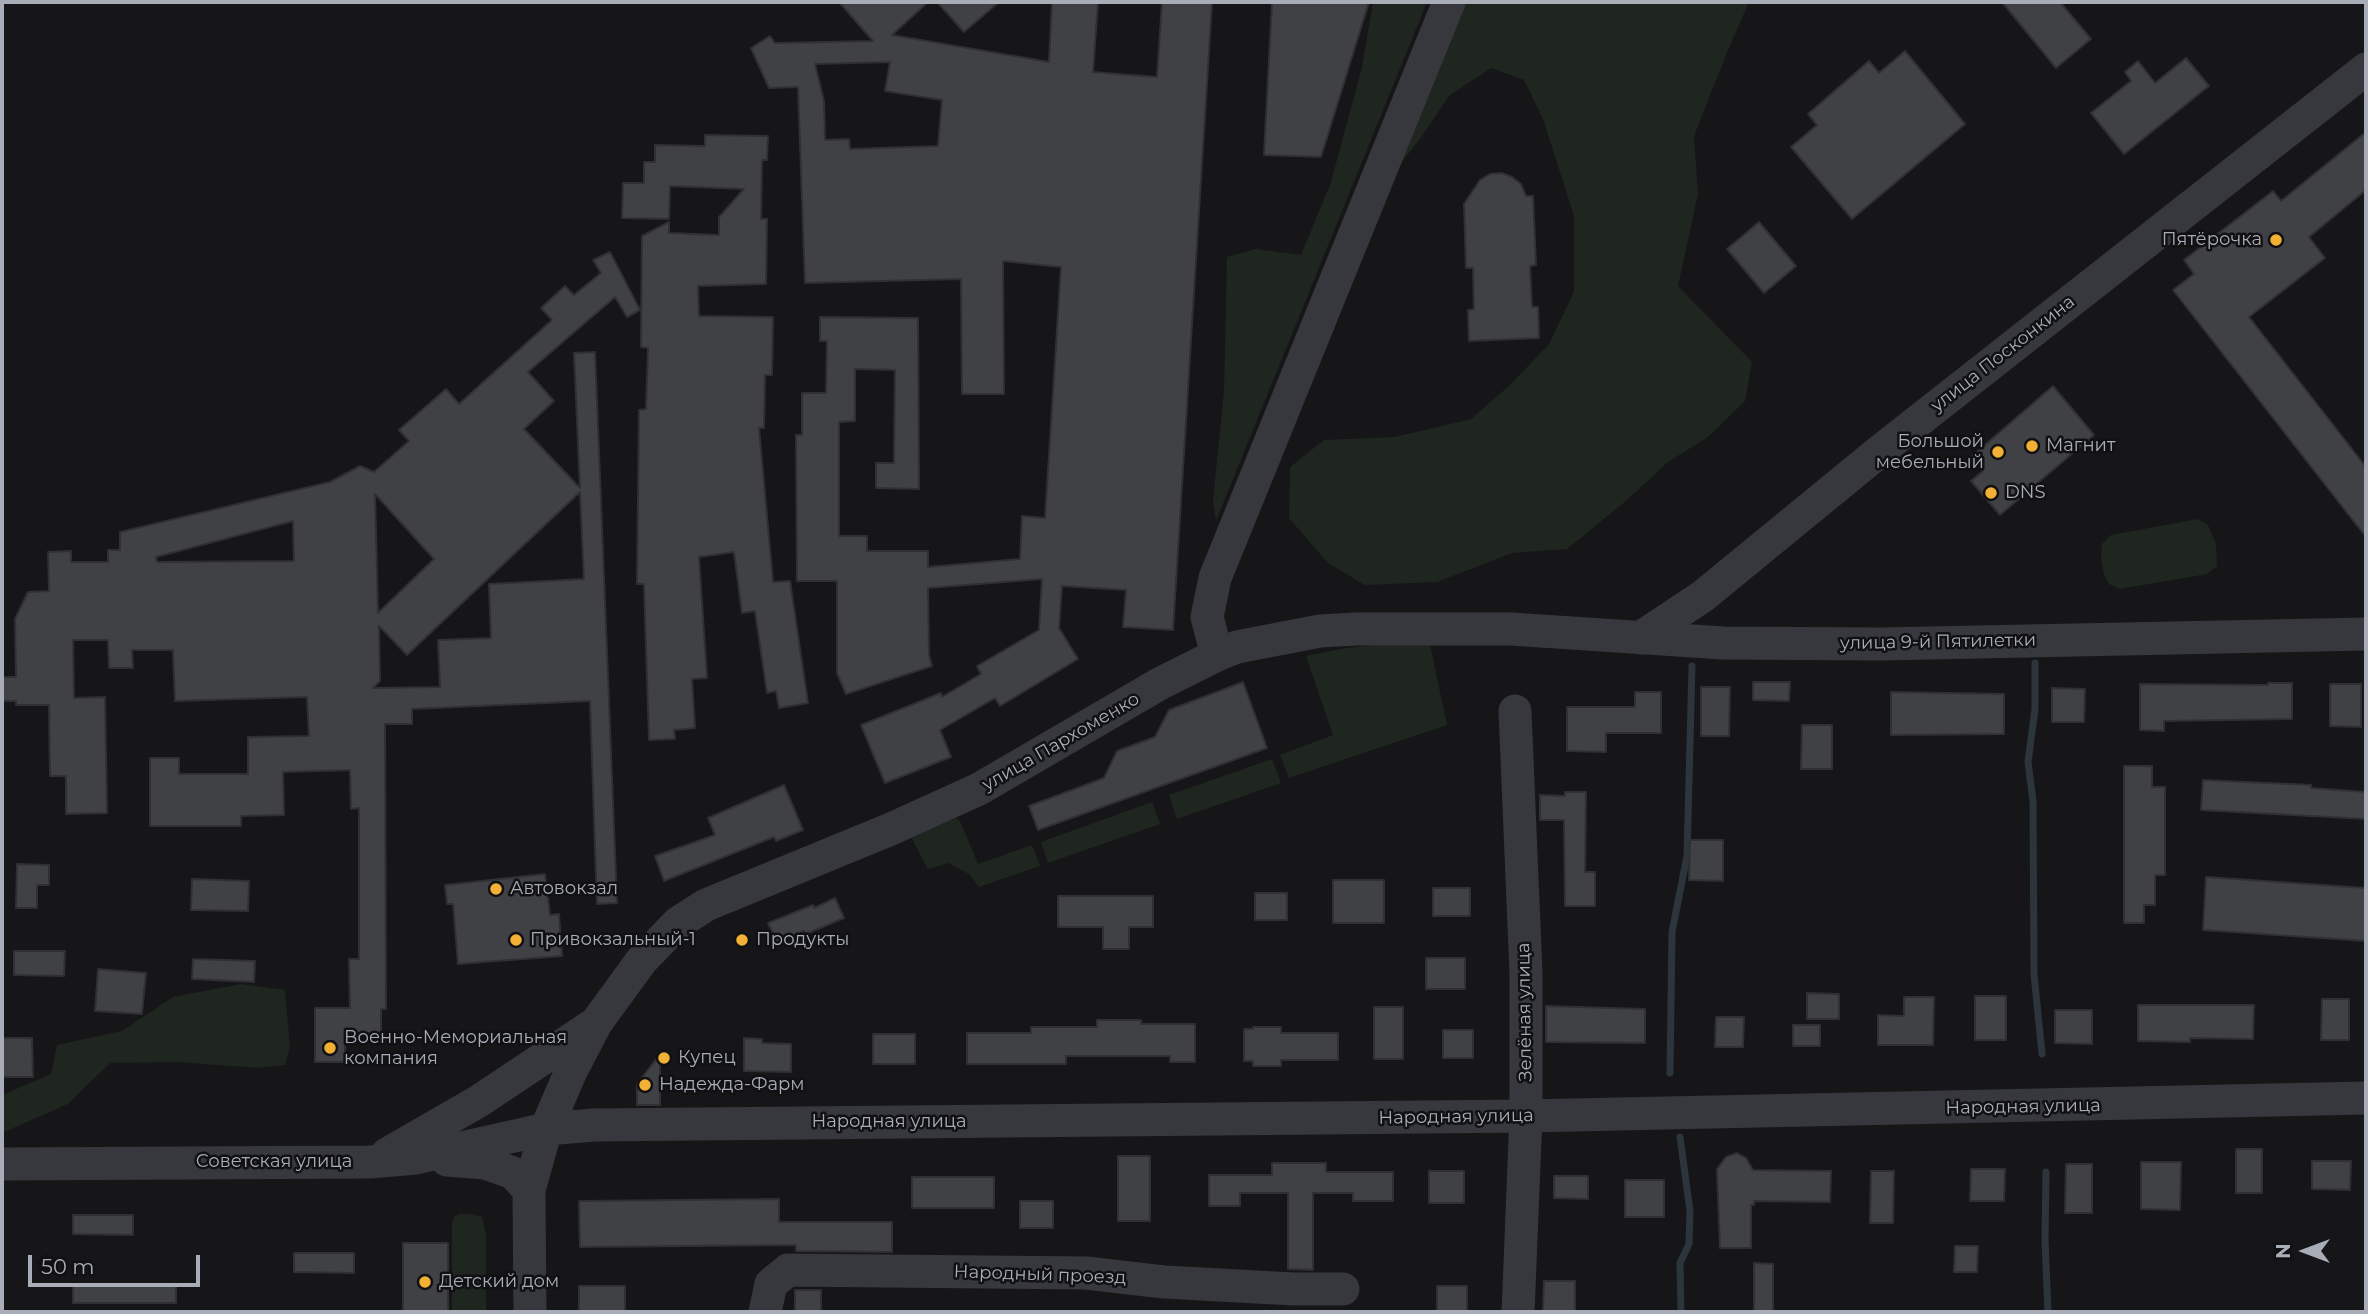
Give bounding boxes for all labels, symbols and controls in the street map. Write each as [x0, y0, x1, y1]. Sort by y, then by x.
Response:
place label: Пятёрочка [2162, 229, 2262, 251]
marker: Пятёрочка [2268, 232, 2284, 248]
street label: улица Посконкина [1927, 291, 2079, 417]
place label: Большой мебельный [1876, 431, 1984, 474]
place label: Магнит [2046, 435, 2115, 457]
marker: Магнит [2024, 438, 2040, 454]
marker: Большой мебельный [1990, 444, 2006, 460]
place label: DNS [2005, 482, 2046, 504]
marker: DNS [1983, 485, 1999, 501]
street label: улица 9-й Пятилетки [1840, 629, 2036, 655]
street label: улица Пархоменко [979, 688, 1143, 796]
place label: Автовокзал [510, 878, 618, 900]
marker: Автовокзал [488, 881, 504, 897]
place label: Привокзальный-1 [530, 929, 696, 951]
place label: Продукты [756, 929, 849, 951]
marker: Привокзальный-1 [508, 932, 524, 948]
marker: Продукты [734, 932, 750, 948]
street label: Зелёная улица [1513, 942, 1537, 1082]
place label: Военно-Мемориальная компания [344, 1027, 567, 1070]
marker: Военно-Мемориальная компания [322, 1040, 338, 1056]
place label: Купец [678, 1047, 736, 1069]
marker: Купец [656, 1050, 672, 1066]
place label: Надежда-Фарм [659, 1074, 805, 1096]
marker: Надежда-Фарм [637, 1077, 653, 1093]
street label: Народная улица [1945, 1095, 2101, 1119]
street label: Народная улица [1378, 1105, 1534, 1129]
street label: Народная улица [811, 1111, 967, 1133]
street label: Советская улица [196, 1151, 352, 1173]
north arrow [2270, 1216, 2340, 1286]
scale bar [32, 1240, 203, 1284]
text: N [2272, 1243, 2295, 1259]
text: 50 m [41, 1254, 95, 1279]
street label: Народный проезд [953, 1261, 1127, 1289]
place label: Детский дом [439, 1271, 559, 1293]
marker: Детский дом [417, 1274, 433, 1290]

